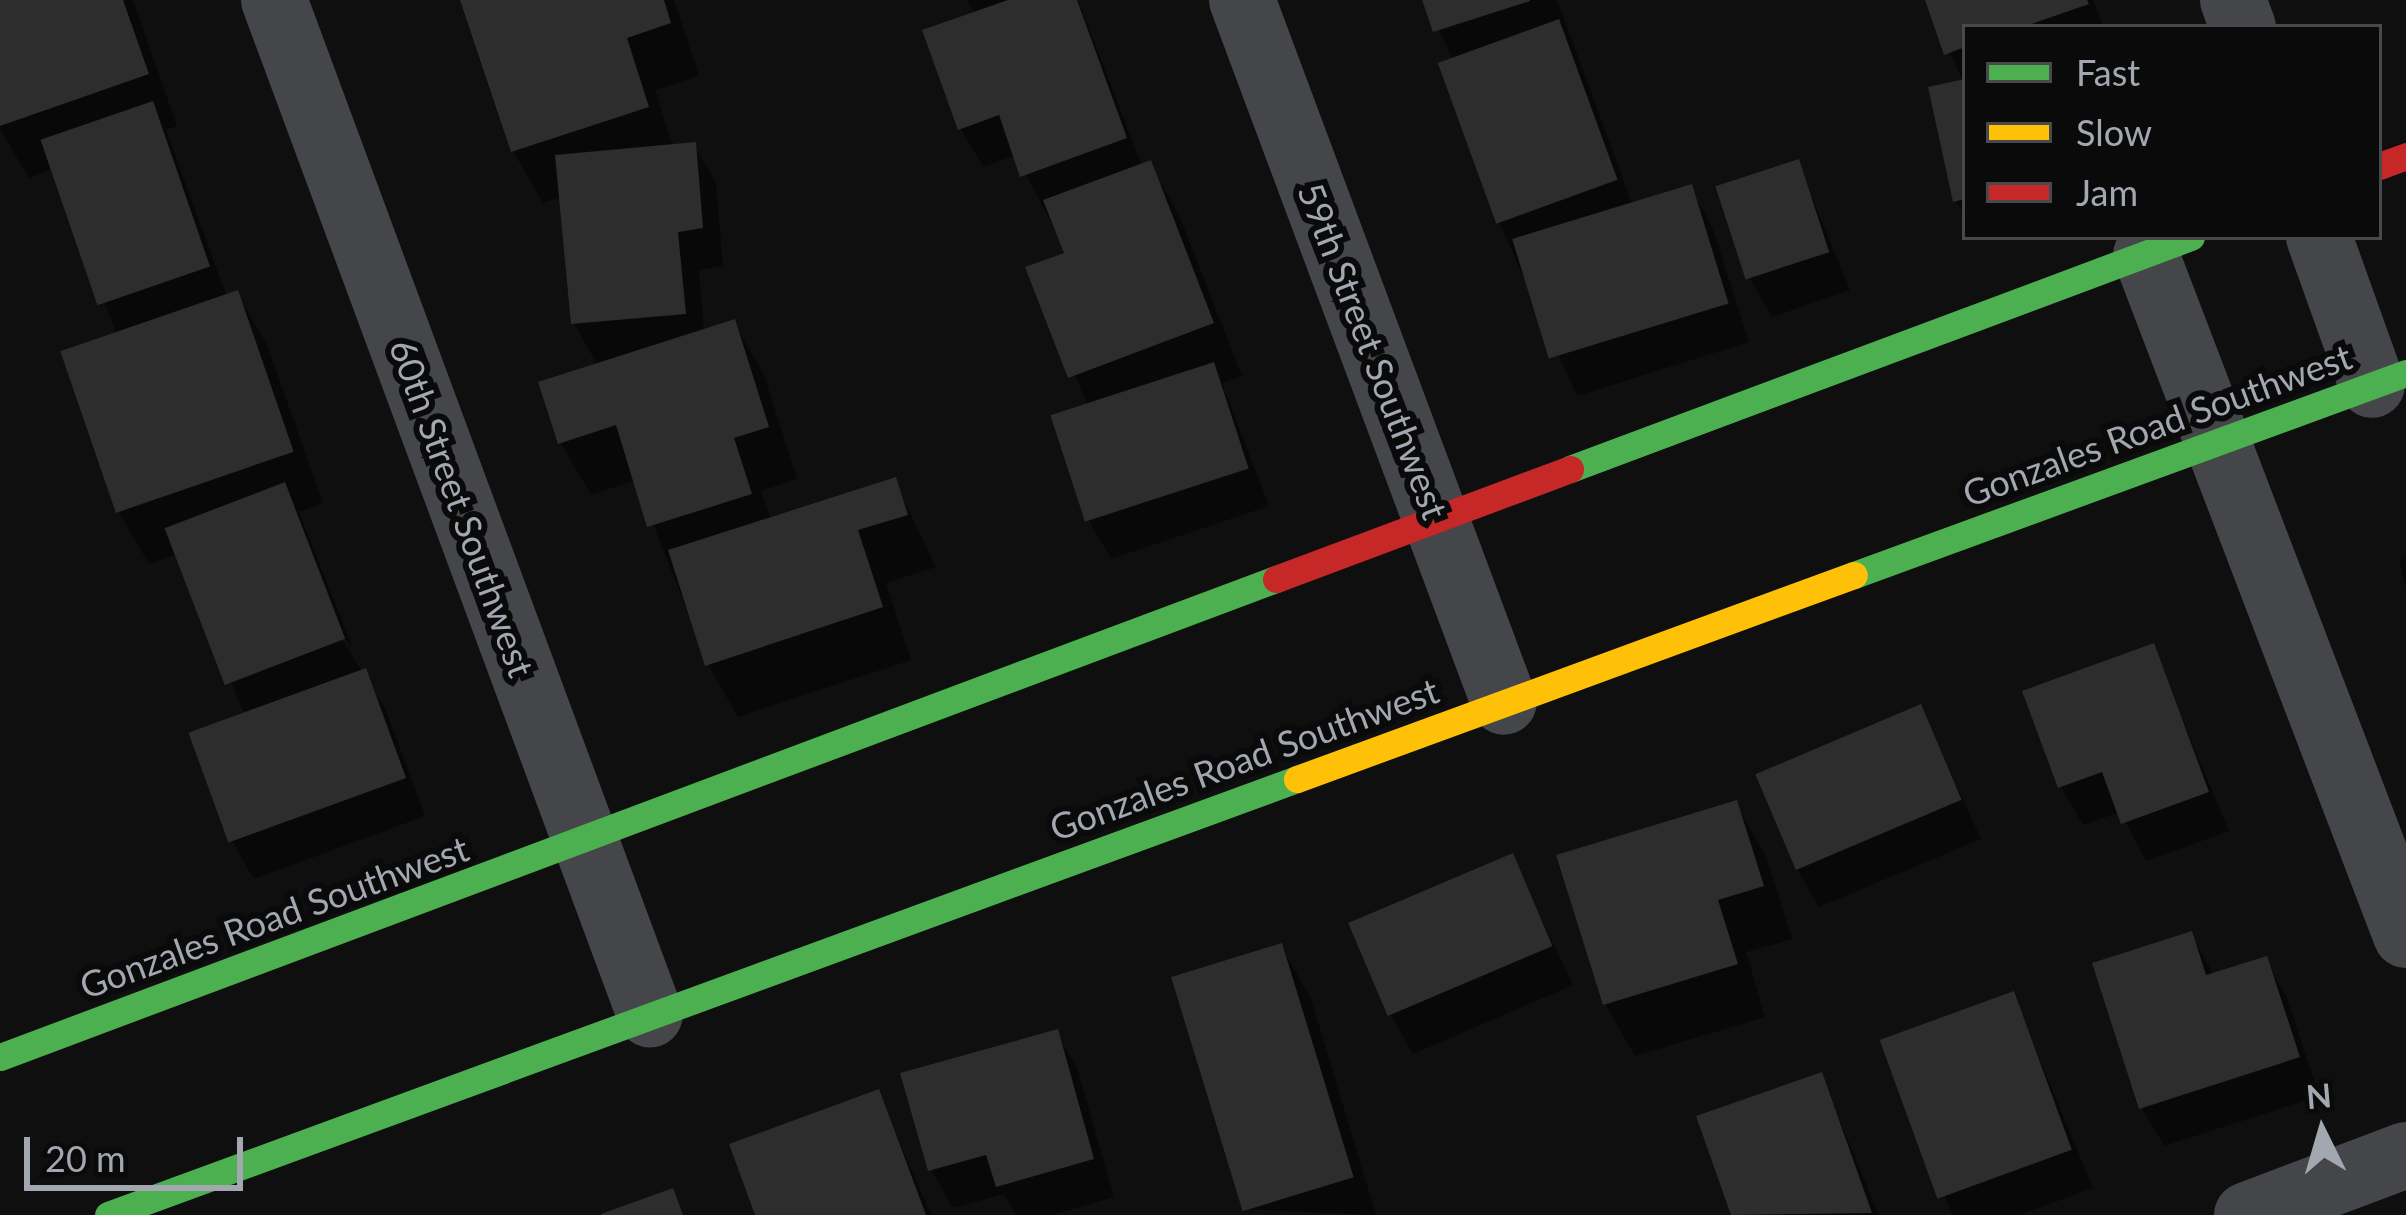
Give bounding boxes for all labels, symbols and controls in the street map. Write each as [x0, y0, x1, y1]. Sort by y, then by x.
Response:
legend [1962, 24, 2382, 240]
text: Fast [2076, 50, 2140, 94]
text: Slow [2076, 110, 2152, 154]
text: Jam [2076, 170, 2138, 214]
street label: 59th Street Southwest [1289, 177, 1457, 525]
street label: 60th Street Southwest [381, 333, 543, 683]
street label: Gonzales Road Southwest [1957, 335, 2357, 515]
street label: Gonzales Road Southwest [1044, 669, 1444, 849]
street label: Gonzales Road Southwest [74, 827, 474, 1007]
north arrow [2262, 1071, 2382, 1191]
text: N [2304, 1074, 2333, 1116]
scale bar [30, 1113, 249, 1187]
text: 20 m [45, 1136, 126, 1180]

